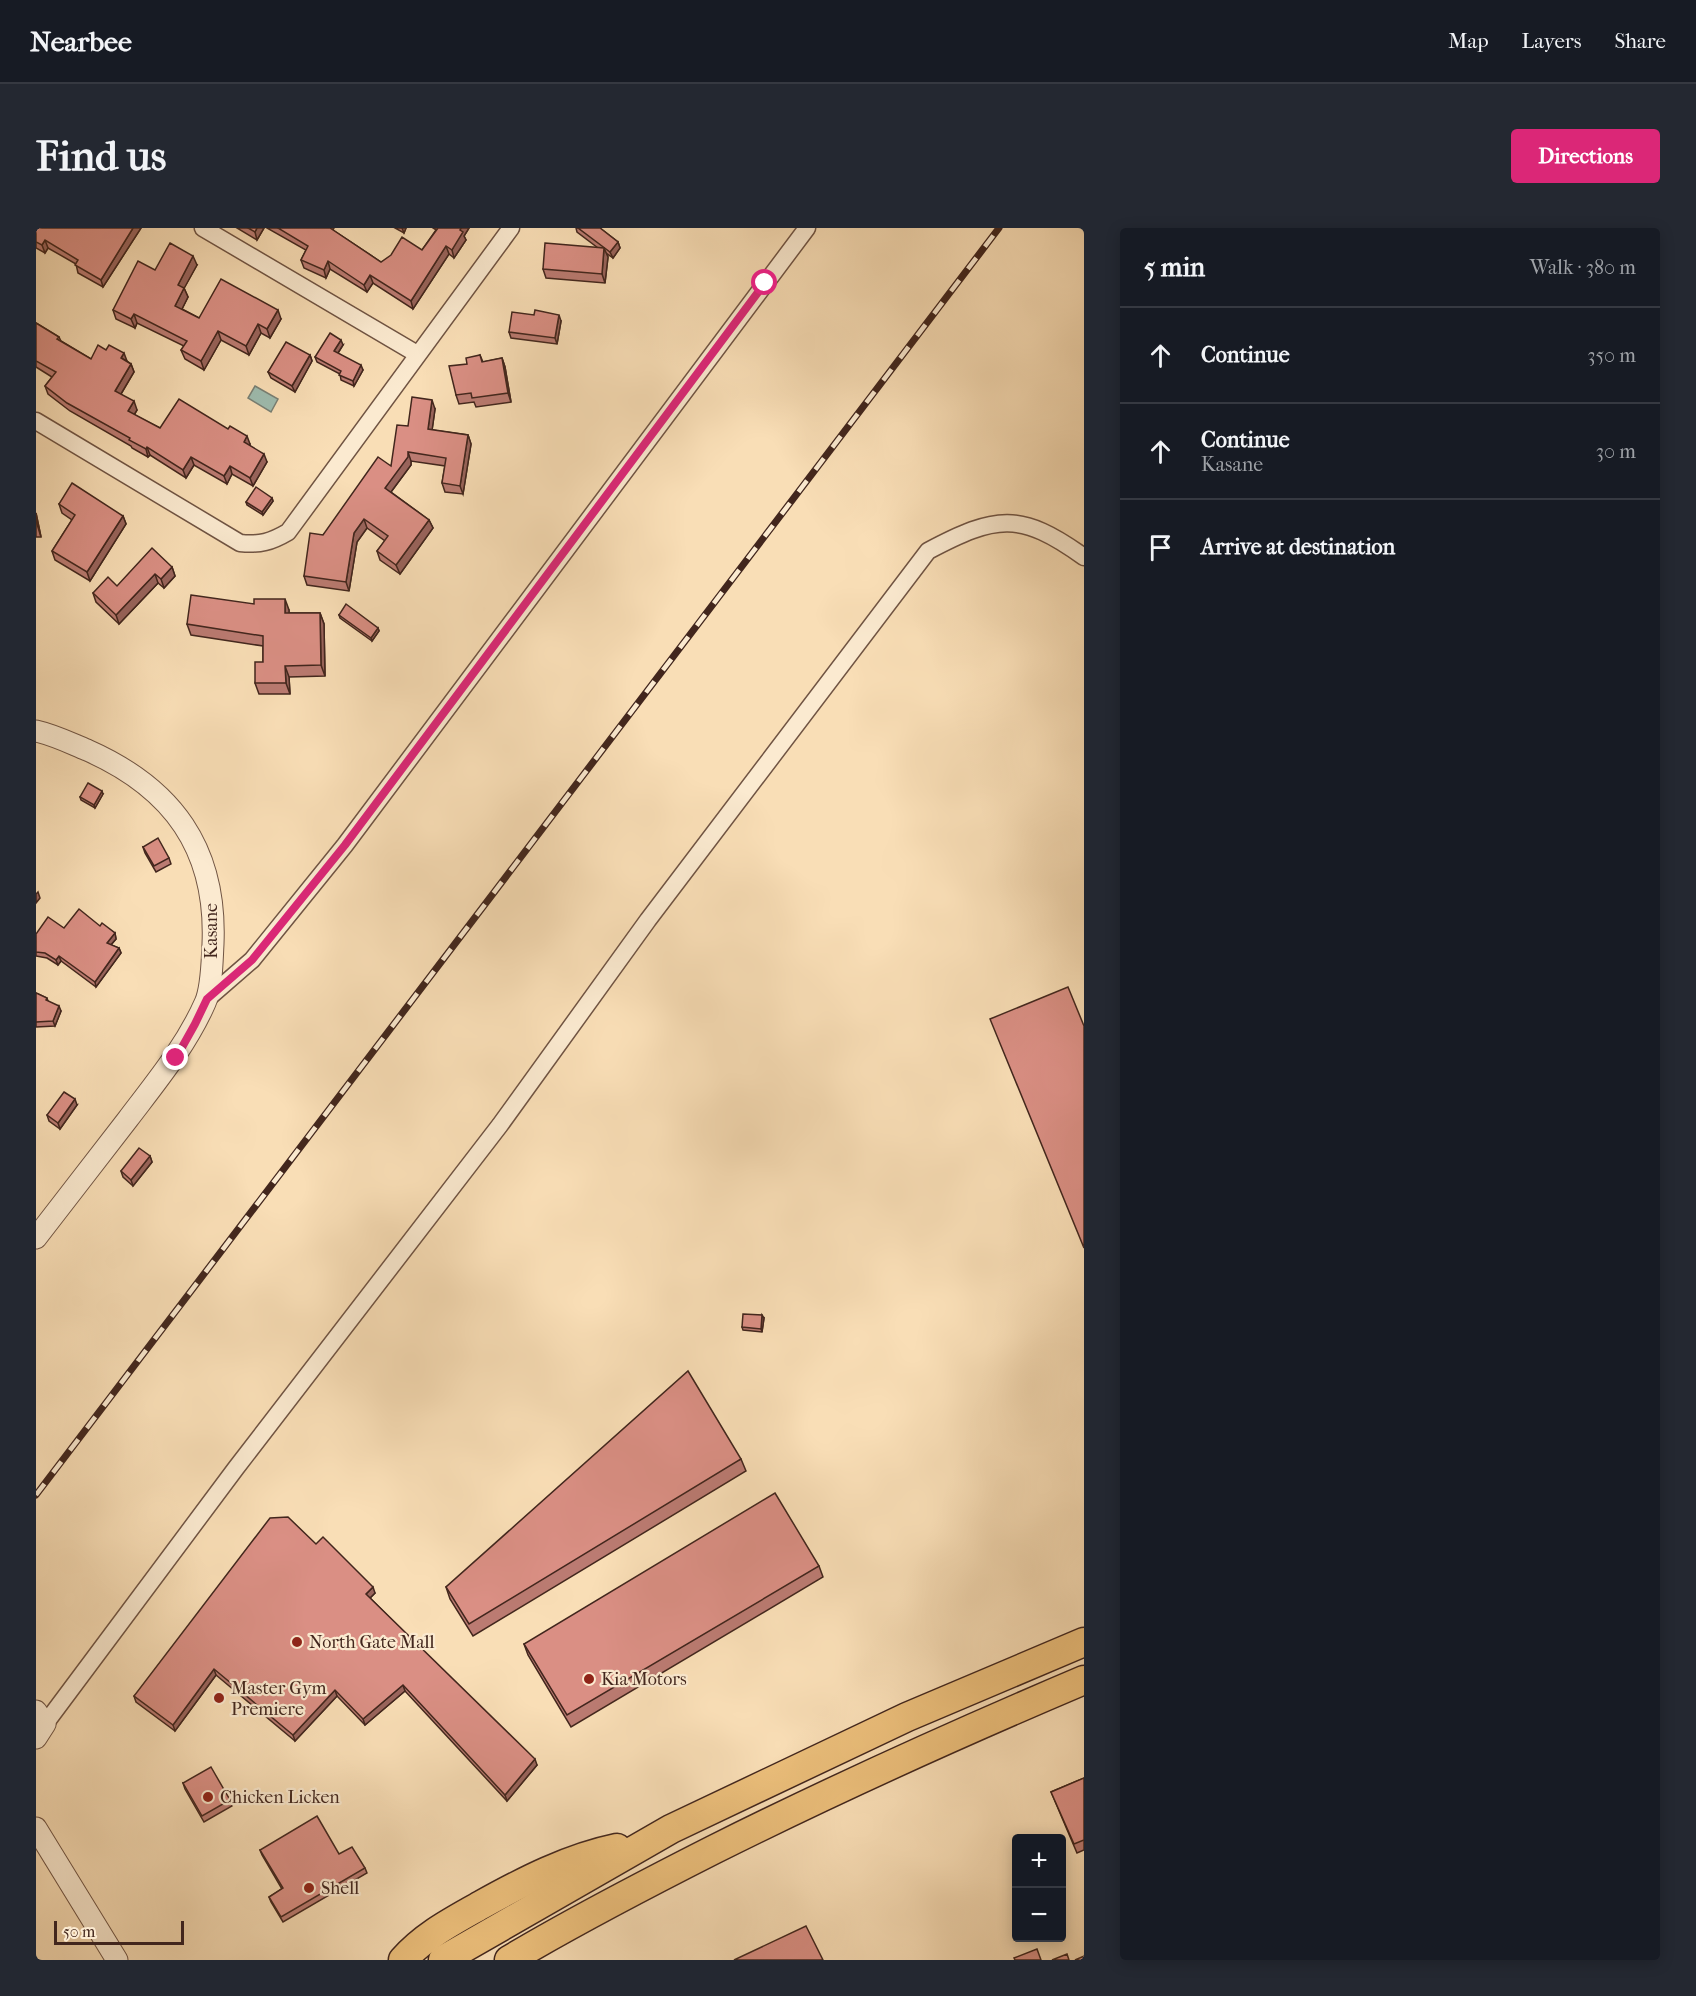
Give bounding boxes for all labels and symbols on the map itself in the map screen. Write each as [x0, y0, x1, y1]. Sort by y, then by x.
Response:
route start [751, 269, 777, 295]
street label: Kasane [201, 903, 222, 959]
route end [162, 1044, 188, 1070]
place label: North Gate Mall [309, 1632, 435, 1653]
marker: North Gate Mall [290, 1635, 304, 1649]
place label: Kia Motors [601, 1669, 687, 1690]
marker: Kia Motors [582, 1672, 596, 1686]
place label: Master Gym Premiere [231, 1678, 326, 1720]
marker: Master Gym Premiere [212, 1691, 226, 1705]
place label: Chicken Licken [220, 1787, 340, 1808]
marker: Chicken Licken [201, 1790, 215, 1804]
place label: Shell [321, 1878, 359, 1899]
marker: Shell [302, 1881, 316, 1895]
scale bar [54, 1918, 184, 1946]

